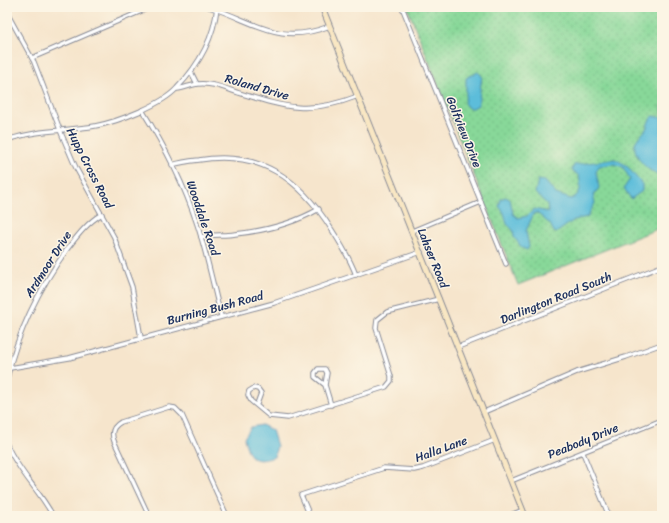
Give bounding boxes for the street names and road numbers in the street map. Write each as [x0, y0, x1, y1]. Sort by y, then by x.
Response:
street label: Roland Drive [222, 67, 292, 107]
street label: Golfview Drive [440, 93, 488, 171]
street label: Hupp Cross Road [60, 123, 120, 213]
street label: Wooddale Road [180, 177, 227, 260]
street label: Lahser Road [411, 225, 456, 293]
street label: Ardmoor Drive [18, 226, 78, 303]
street label: Darlington Road South [497, 266, 615, 330]
street label: Burning Bush Road [164, 284, 267, 331]
street label: Peabody Drive [544, 417, 622, 465]
street label: Halla Lane [412, 429, 470, 469]

